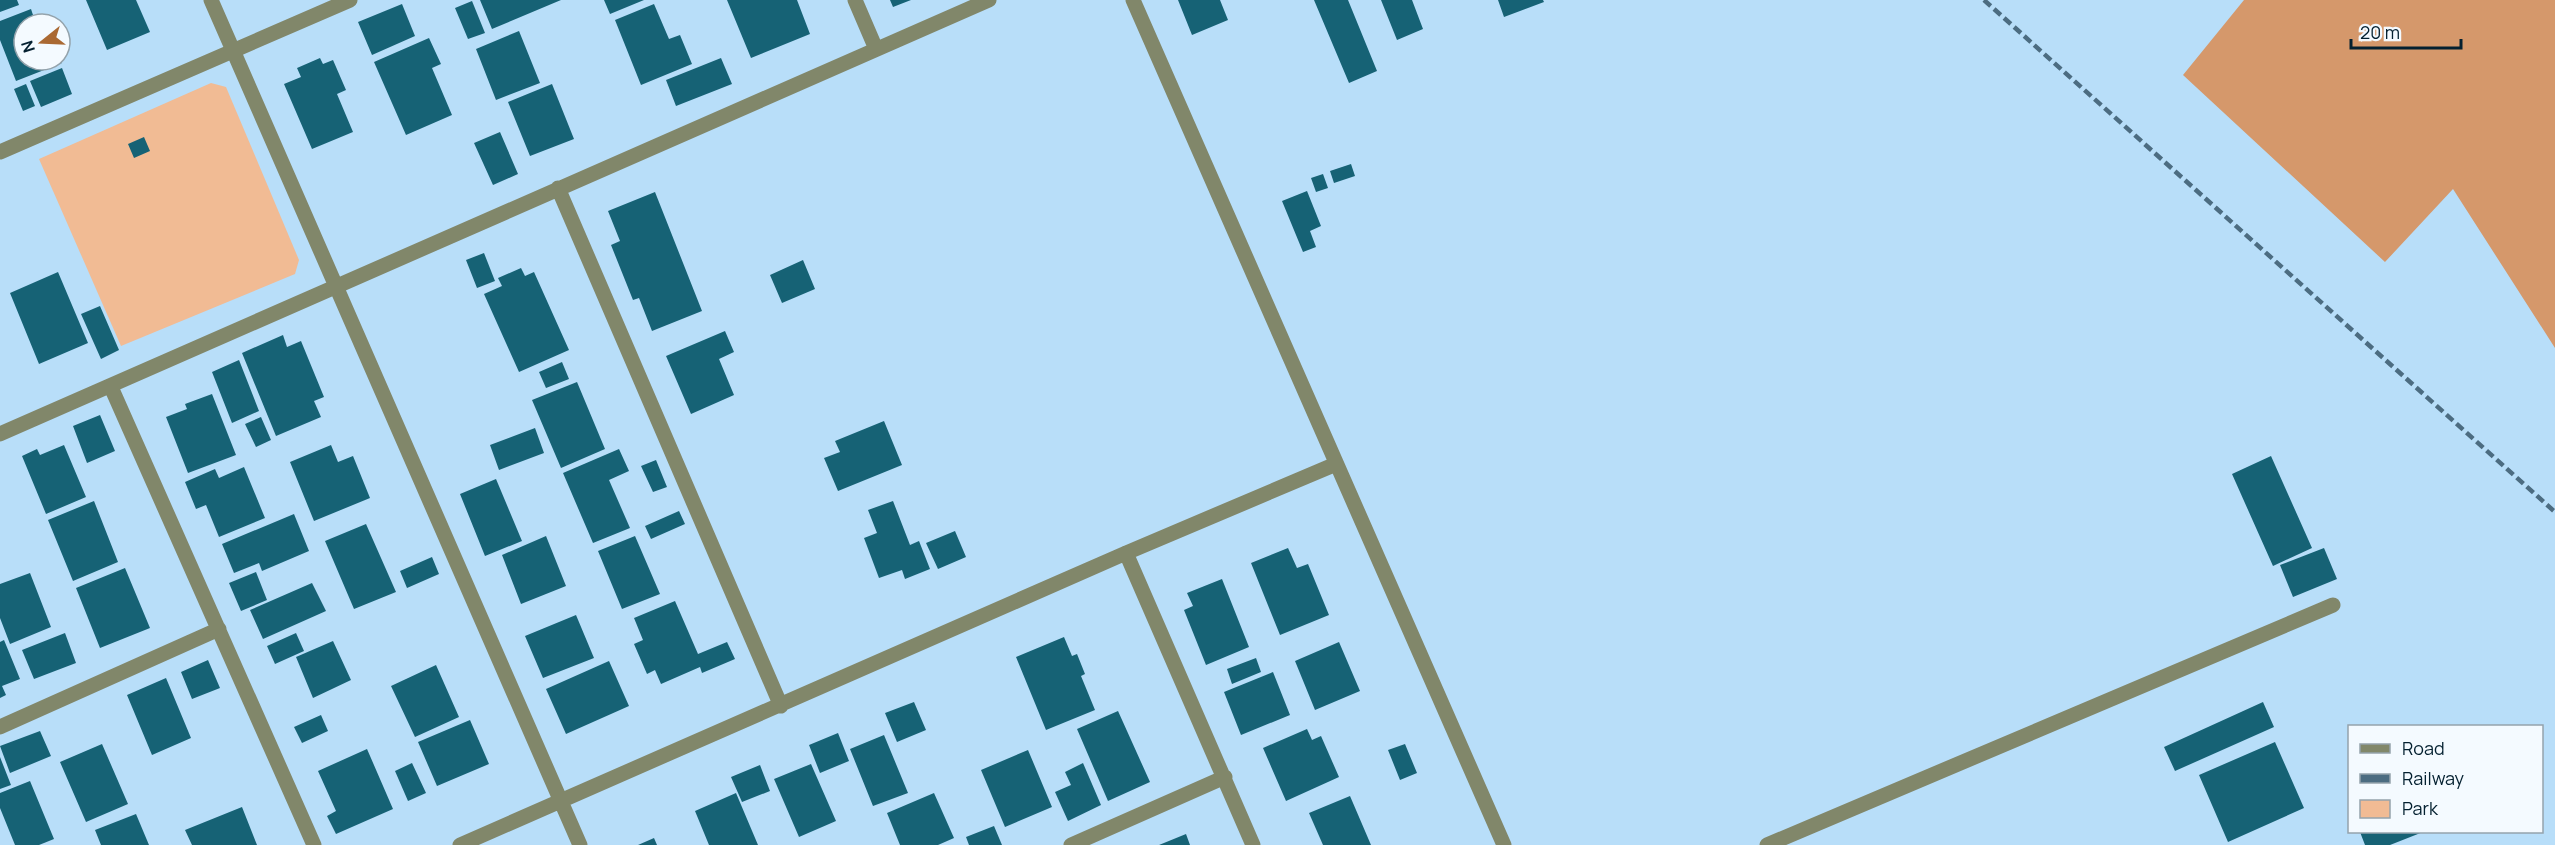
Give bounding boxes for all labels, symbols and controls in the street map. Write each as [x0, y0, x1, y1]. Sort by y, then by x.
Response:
north arrow [12, 12, 72, 72]
scale bar [2351, 12, 2460, 50]
text: 20 m [2360, 20, 2400, 44]
text: N [15, 38, 40, 56]
legend [2348, 725, 2543, 833]
text: Road [2402, 736, 2445, 760]
text: Railway [2402, 766, 2464, 790]
text: Park [2402, 796, 2439, 820]

